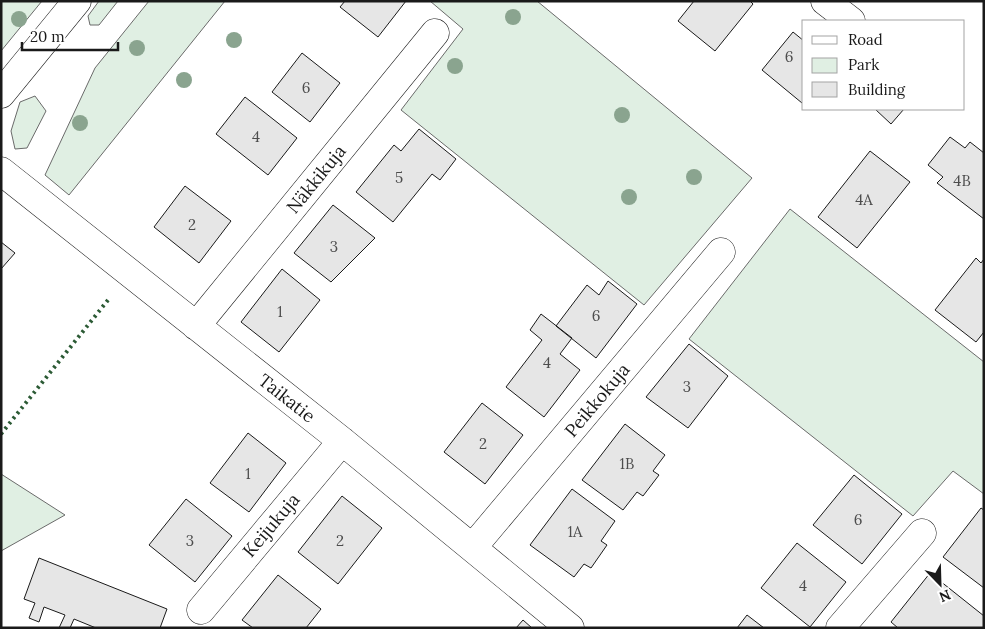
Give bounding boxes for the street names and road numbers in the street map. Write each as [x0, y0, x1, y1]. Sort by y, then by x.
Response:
street label: Näkkikuja [281, 140, 351, 218]
street label: Peikkokuja [559, 358, 635, 442]
street label: Taikatie [254, 369, 320, 428]
street label: Keijukuja [238, 488, 304, 562]

